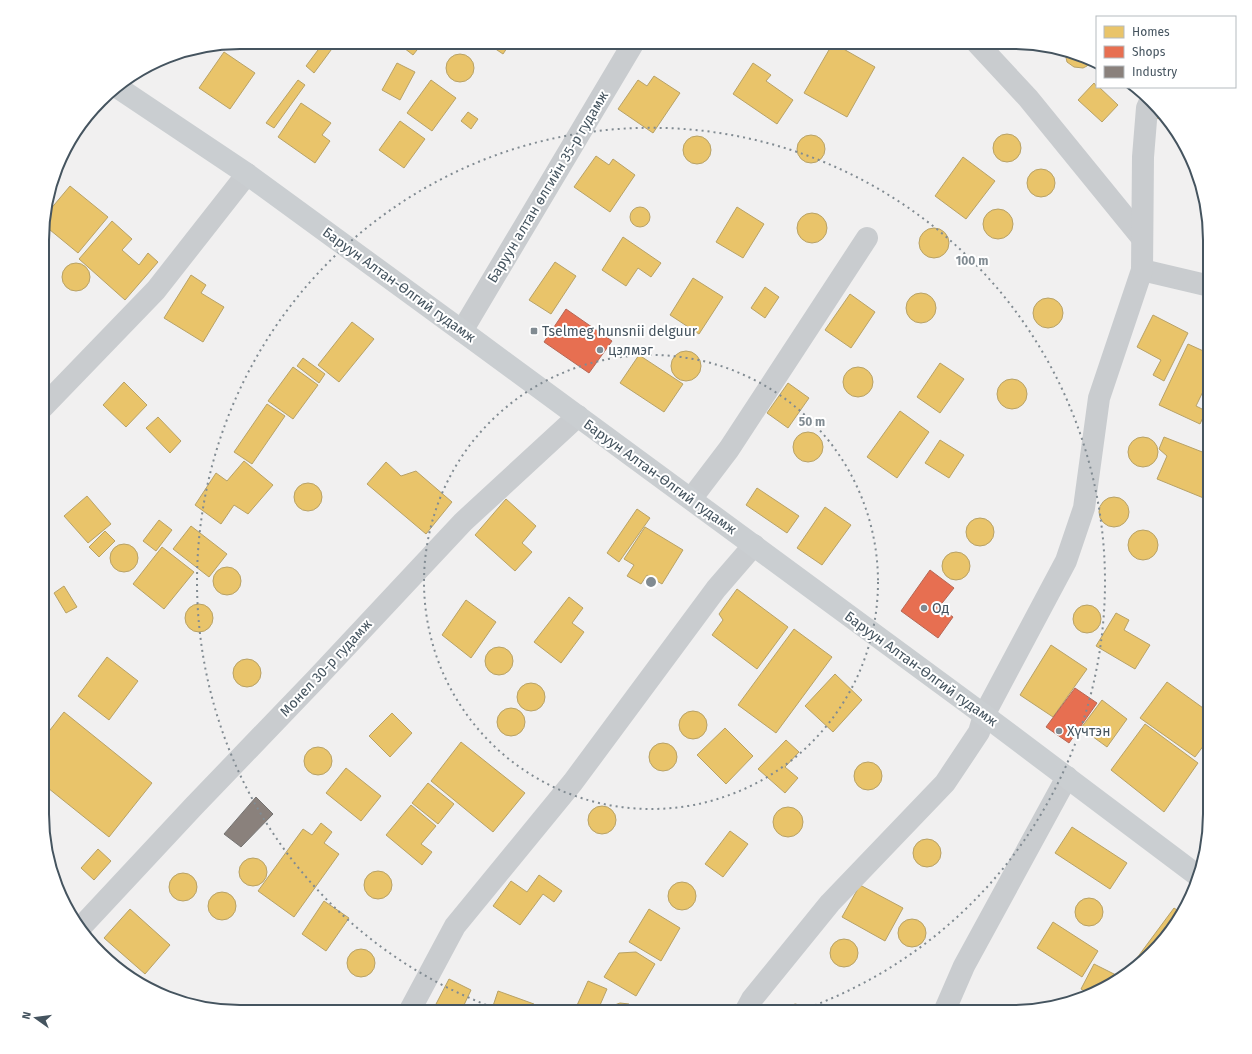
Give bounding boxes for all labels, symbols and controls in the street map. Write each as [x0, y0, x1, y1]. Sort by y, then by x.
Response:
legend [1096, 16, 1236, 88]
text: Homes [1132, 25, 1170, 39]
text: Shops [1132, 45, 1166, 59]
text: Industry [1132, 65, 1177, 79]
street label: Баруун алтан өлгийн 35-р гудамж [484, 88, 612, 286]
street label: Баруун Алтан-Өлгий гудамж [319, 224, 479, 346]
text: 100 m [956, 254, 988, 268]
place label: Tselmeg hunsnii delguur [542, 323, 698, 340]
marker: Tselmeg hunsnii delguur [529, 326, 539, 336]
place label: цэлмэг [608, 342, 653, 359]
marker: цэлмэг [595, 345, 605, 355]
text: 50 m [799, 415, 825, 429]
street label: Баруун Алтан-Өлгий гудамж [580, 416, 740, 538]
centre of rings [644, 575, 658, 589]
place label: Од [932, 600, 950, 617]
marker: Од [919, 603, 929, 613]
street label: Баруун Алтан-Өлгий гудамж [841, 608, 1001, 730]
street label: Монел 30-р гудамж [277, 616, 375, 720]
place label: Хүчтэн [1067, 723, 1110, 740]
marker: Хүчтэн [1054, 726, 1064, 736]
north arrow [16, 998, 56, 1038]
text: N [20, 1011, 34, 1021]

